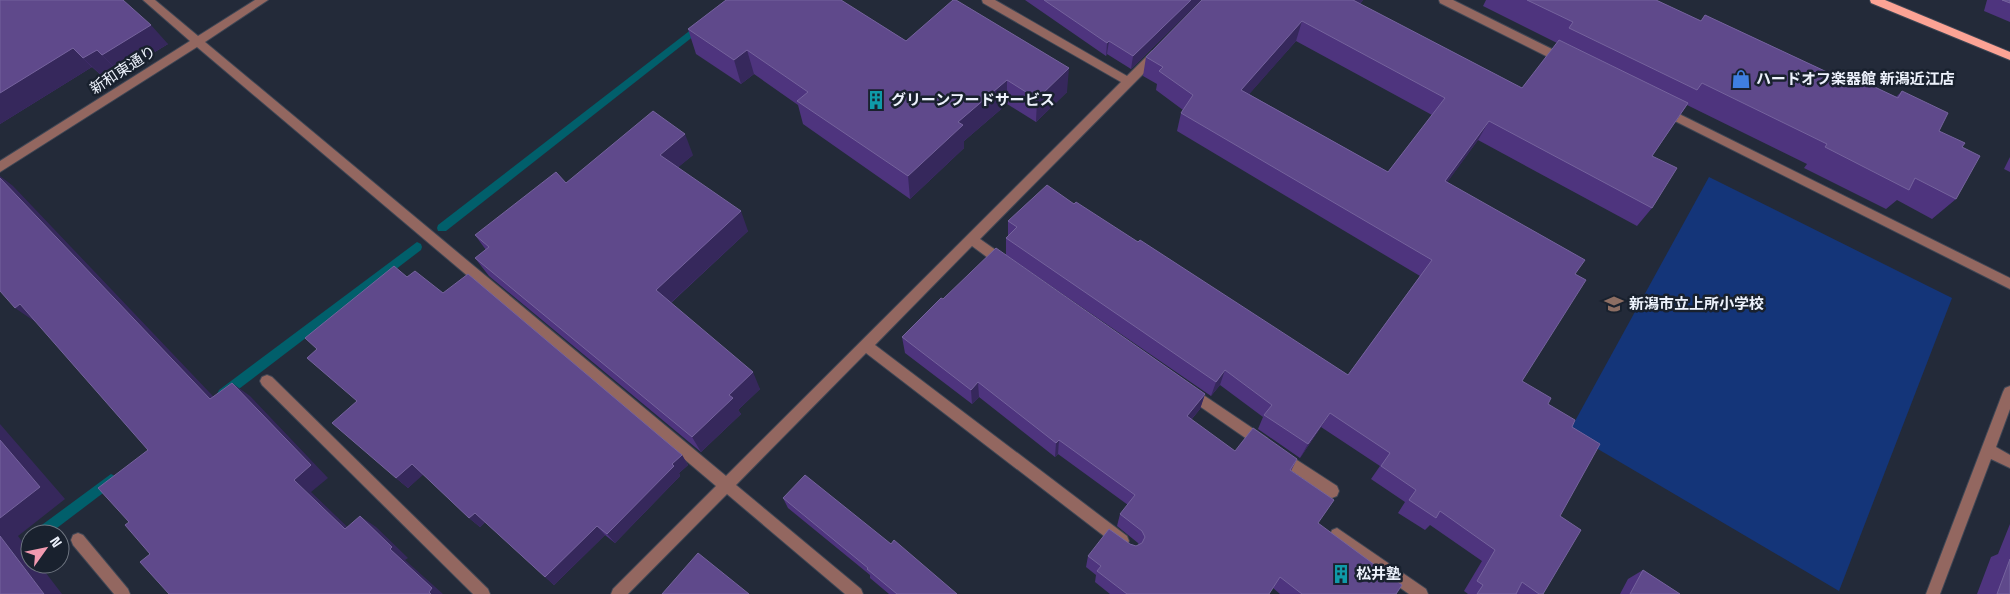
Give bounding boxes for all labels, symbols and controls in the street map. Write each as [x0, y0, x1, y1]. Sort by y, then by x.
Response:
street label: 新和東通り [86, 41, 159, 98]
shop icon: ハードオフ楽器館 新潟近江店 [1730, 68, 1752, 90]
place label: ハードオフ楽器館 新潟近江店 [1756, 69, 1955, 88]
building icon: グリーンフードサービス [865, 89, 887, 111]
place label: グリーンフードサービス [891, 90, 1055, 109]
school or university icon: 新潟市立上所小学校 [1603, 293, 1625, 315]
place label: 新潟市立上所小学校 [1629, 294, 1764, 313]
north arrow [20, 524, 70, 574]
text: N [46, 533, 66, 551]
building icon: 松井塾 [1330, 563, 1352, 585]
place label: 松井塾 [1356, 564, 1401, 583]

